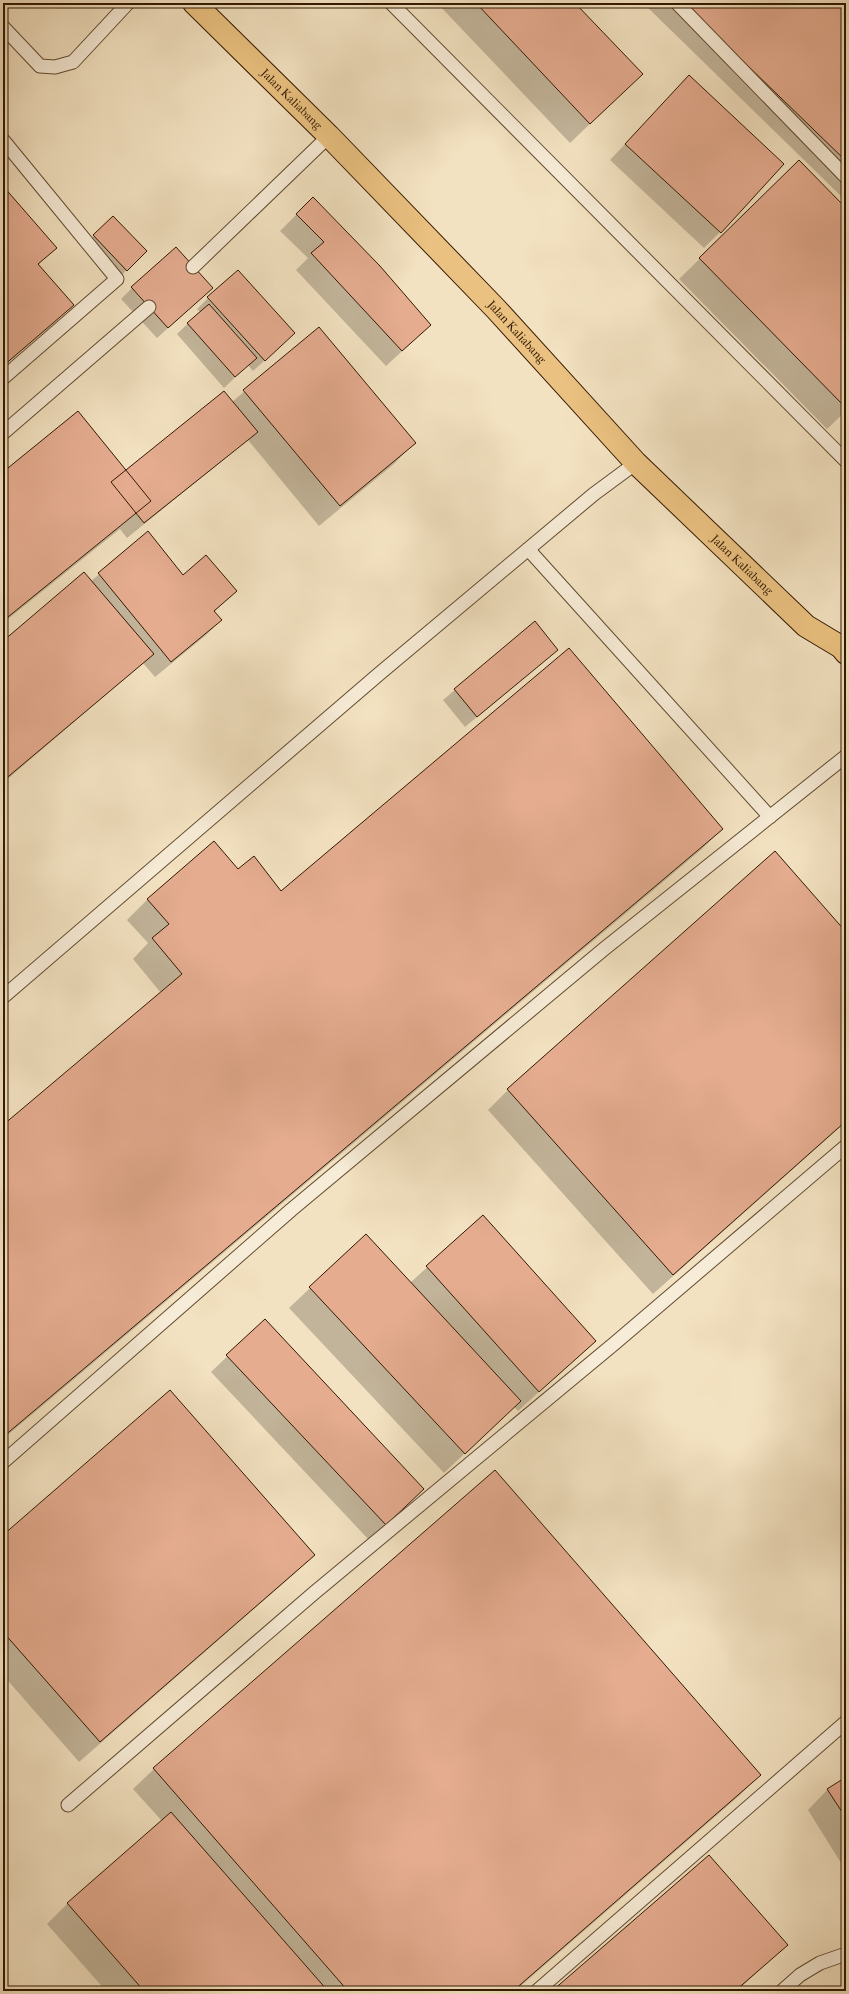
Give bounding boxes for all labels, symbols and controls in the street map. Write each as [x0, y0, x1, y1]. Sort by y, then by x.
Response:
street label: Jalan Kaliabang [257, 65, 326, 133]
street label: Jalan Kaliabang [484, 297, 549, 367]
street label: Jalan Kaliabang [707, 531, 776, 598]

